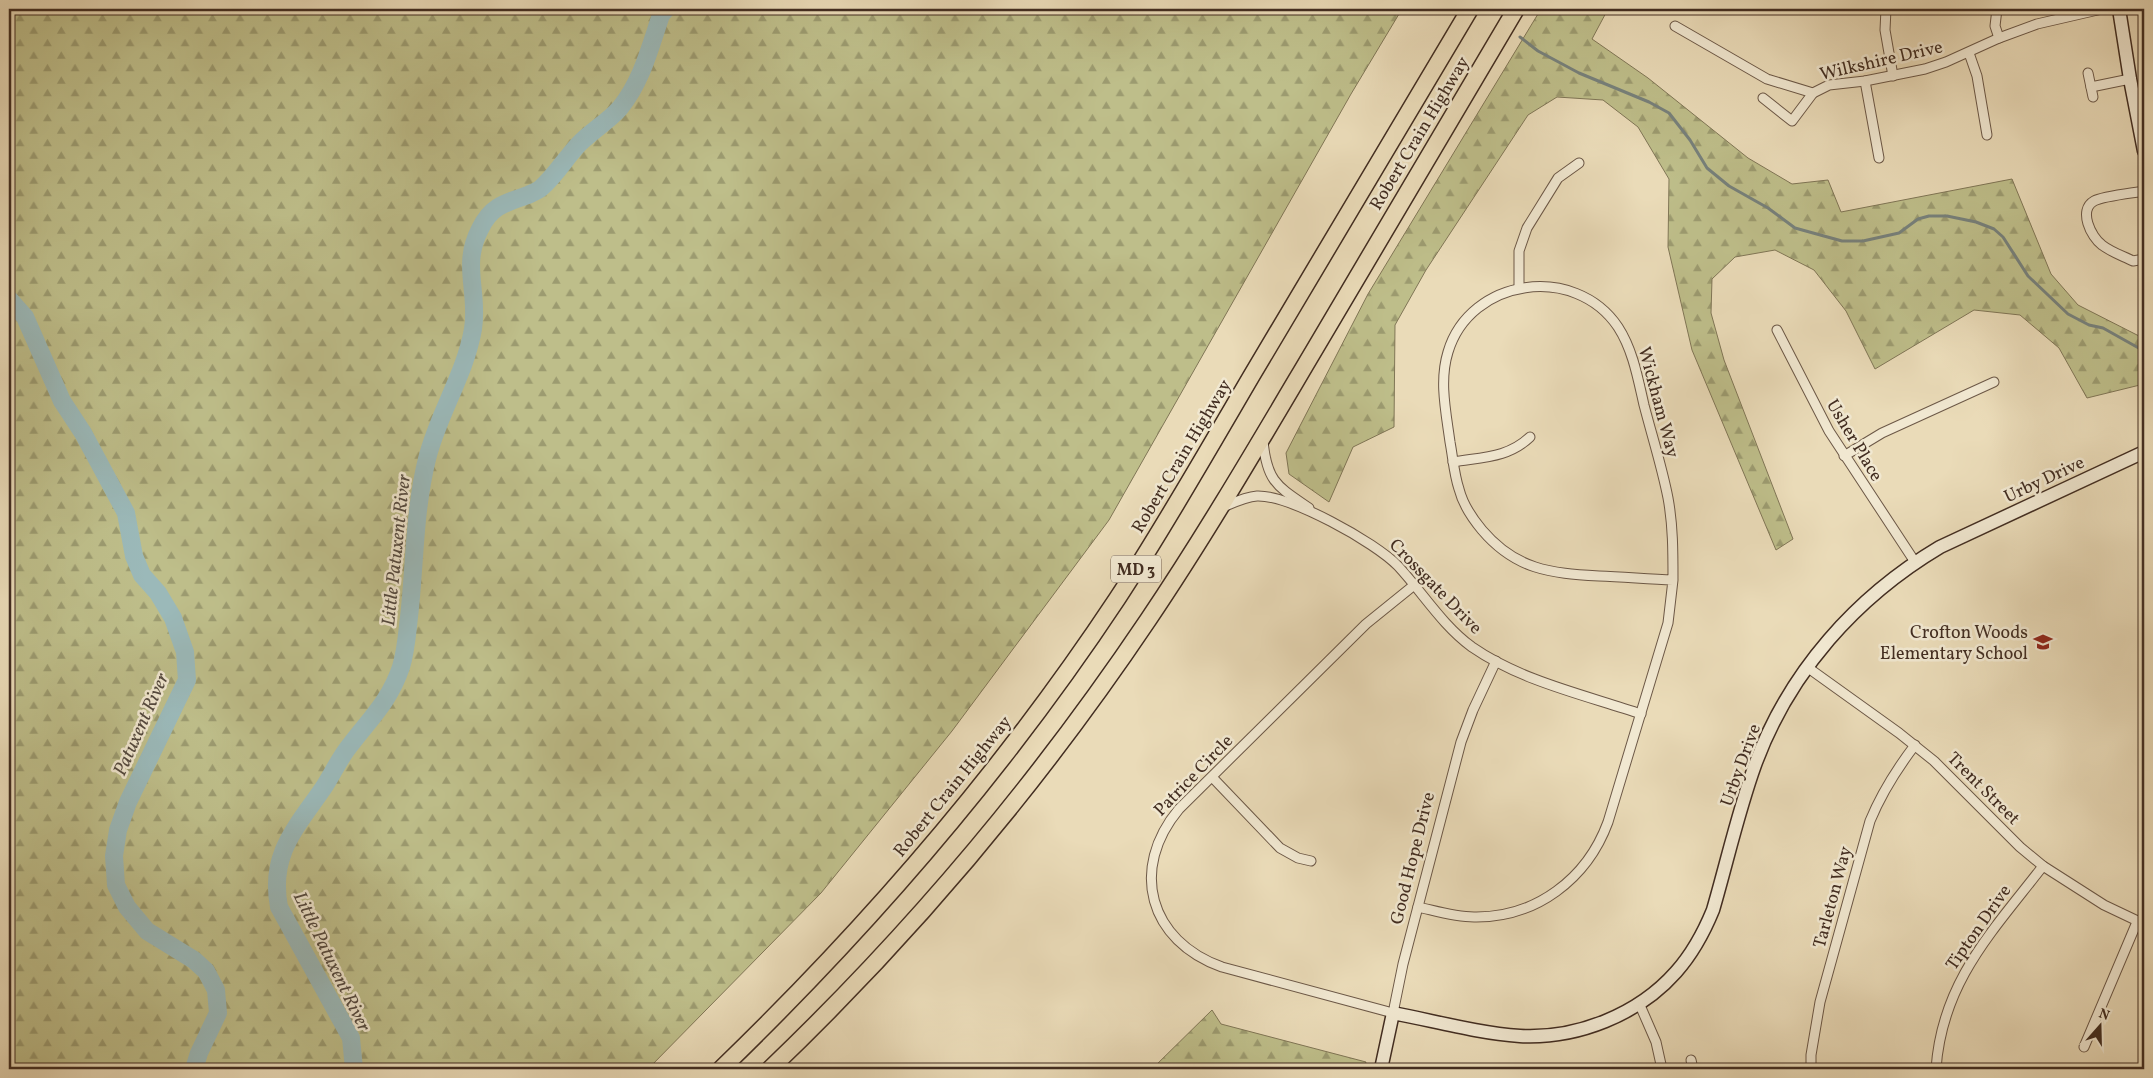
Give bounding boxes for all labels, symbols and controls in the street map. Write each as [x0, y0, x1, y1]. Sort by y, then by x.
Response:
street label: Wilkshire Drive [1817, 35, 1945, 88]
street label: Robert Crain Highway [1364, 52, 1476, 215]
street label: Wickham Way [1631, 344, 1684, 461]
street label: Robert Crain Highway [1126, 375, 1238, 538]
street label: Usher Place [1819, 395, 1888, 486]
street label: Urby Drive [2000, 451, 2089, 510]
water label: Little Patuxent River [376, 472, 418, 627]
street label: Crossgate Drive [1383, 534, 1487, 640]
road number: MD 3 [1111, 556, 1161, 582]
place label: Crofton Woods Elementary School [1880, 621, 2028, 667]
school or university icon: Crofton Woods Elementary School [2032, 631, 2054, 653]
water label: Patuxent River [108, 668, 176, 780]
street label: Robert Crain Highway [888, 711, 1018, 863]
street label: Urby Drive [1715, 721, 1768, 810]
street label: Patrice Circle [1149, 730, 1239, 822]
street label: Trent Street [1941, 747, 2025, 831]
street label: Good Hope Drive [1385, 790, 1442, 927]
street label: Tarleton Way [1808, 844, 1859, 951]
street label: Tipton Drive [1940, 880, 2018, 976]
water label: Little Patuxent River [286, 888, 377, 1037]
north arrow [2076, 1000, 2126, 1050]
text: N [2096, 1005, 2112, 1026]

